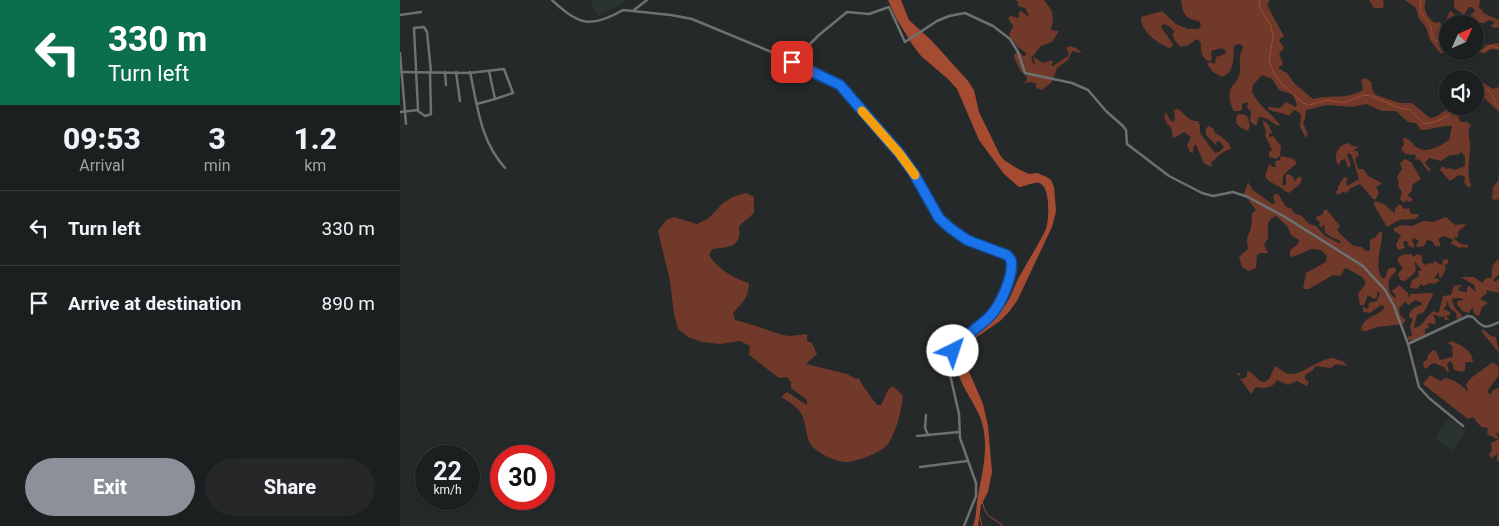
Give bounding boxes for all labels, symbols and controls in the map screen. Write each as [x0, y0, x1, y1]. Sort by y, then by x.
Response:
north arrow [1439, 15, 1484, 60]
map controls [1439, 15, 1484, 115]
text: 330 m [108, 19, 207, 60]
icon: left [25, 20, 90, 85]
pin [771, 41, 813, 83]
icon: arrive [778, 48, 806, 76]
text: Turn left [108, 61, 189, 86]
button: sound [1439, 70, 1484, 115]
text: 09:53 [63, 121, 141, 156]
text: 3 [209, 121, 226, 156]
text: 1.2 [294, 121, 337, 156]
text: Arrival [79, 156, 125, 175]
text: min [204, 156, 231, 175]
text: km [304, 156, 326, 175]
icon: left [25, 214, 53, 242]
text: Turn left [68, 217, 141, 240]
text: 330 m [322, 217, 375, 240]
icon: arrive [25, 289, 53, 317]
text: Arrive at destination [68, 292, 241, 315]
text: 890 m [322, 292, 375, 315]
position arrow [926, 324, 978, 376]
speed limit sign: 30 [490, 445, 555, 510]
text: 22 [433, 457, 462, 486]
button: Exit [25, 458, 195, 516]
button: Share [205, 458, 375, 516]
text: km/h [433, 483, 462, 497]

